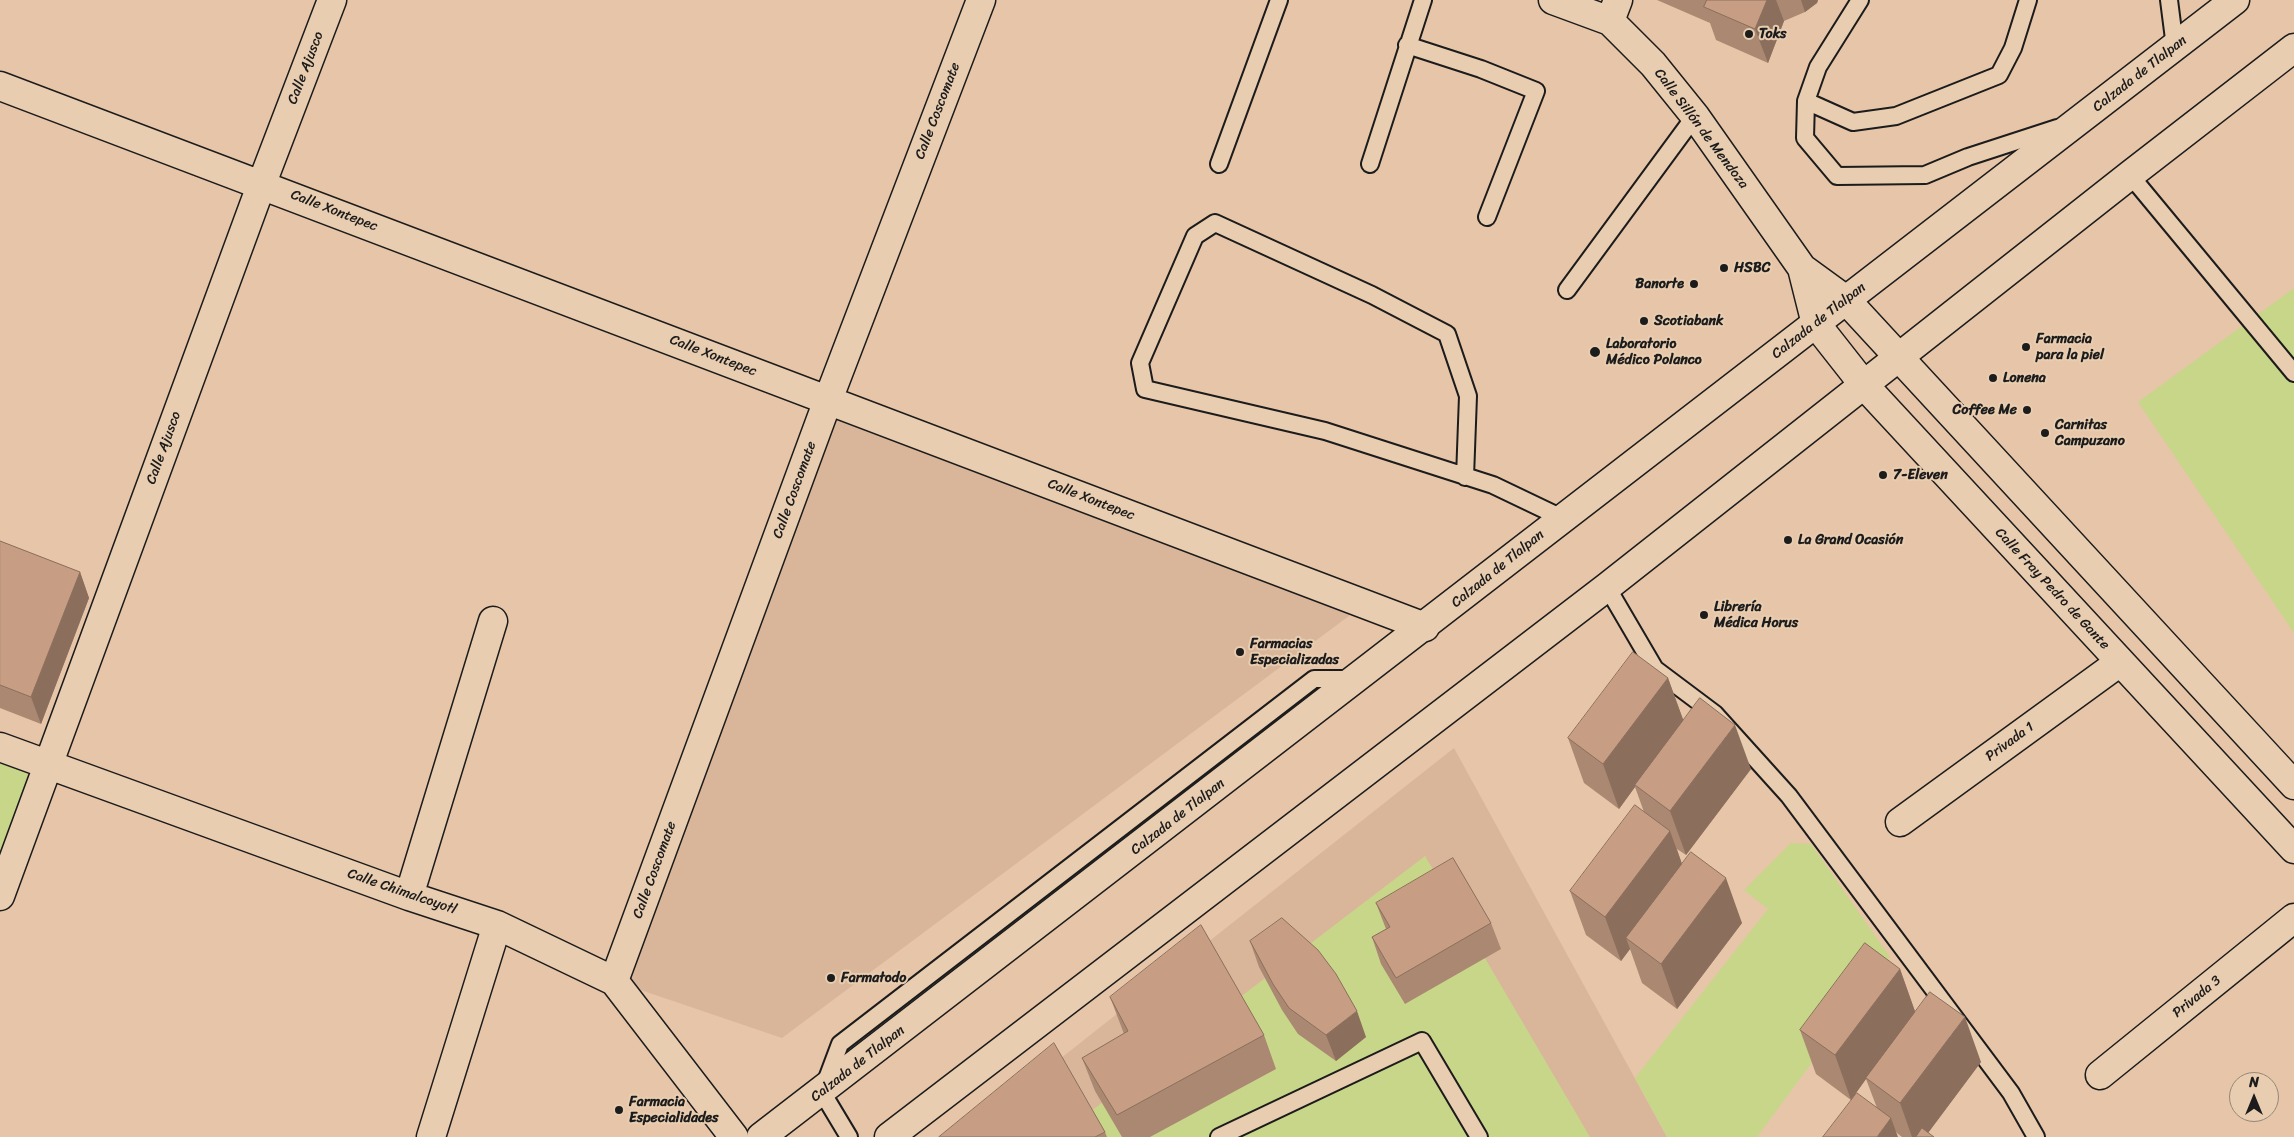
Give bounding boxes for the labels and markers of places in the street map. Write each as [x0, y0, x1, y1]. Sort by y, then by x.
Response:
place label: Toks [1759, 26, 1787, 42]
marker: Toks [1743, 28, 1755, 40]
place label: HSBC [1734, 260, 1770, 276]
marker: HSBC [1718, 262, 1730, 274]
place label: Banorte [1635, 276, 1684, 292]
marker: Banorte [1688, 278, 1700, 290]
place label: Scotiabank [1654, 313, 1723, 329]
marker: Scotiabank [1638, 315, 1650, 327]
place label: Farmacia para la piel [2036, 331, 2104, 364]
place label: Laboratorio Médico Polanco [1606, 336, 1702, 368]
marker: Farmacia para la piel [2020, 341, 2032, 353]
marker: Laboratorio Médico Polanco [1588, 345, 1602, 359]
place label: Lonena [2003, 370, 2046, 386]
marker: Lonena [1987, 372, 1999, 384]
place label: Coffee Me [1953, 402, 2017, 418]
marker: Coffee Me [2021, 404, 2033, 416]
place label: Carnitas Campuzano [2055, 417, 2125, 450]
marker: Carnitas Campuzano [2039, 427, 2051, 439]
place label: 7-Eleven [1893, 467, 1948, 483]
marker: 7-Eleven [1877, 469, 1889, 481]
place label: La Grand Ocasión [1798, 532, 1903, 548]
marker: La Grand Ocasión [1782, 534, 1794, 546]
place label: Librería Médica Horus [1714, 599, 1798, 632]
marker: Librería Médica Horus [1698, 609, 1710, 621]
place label: Farmacias Especializadas [1250, 636, 1339, 669]
marker: Farmacias Especializadas [1234, 646, 1246, 658]
place label: Farmatodo [841, 970, 906, 986]
marker: Farmatodo [825, 972, 837, 984]
place label: Farmacia Especialidades [629, 1094, 719, 1126]
marker: Farmacia Especialidades [613, 1104, 625, 1116]

